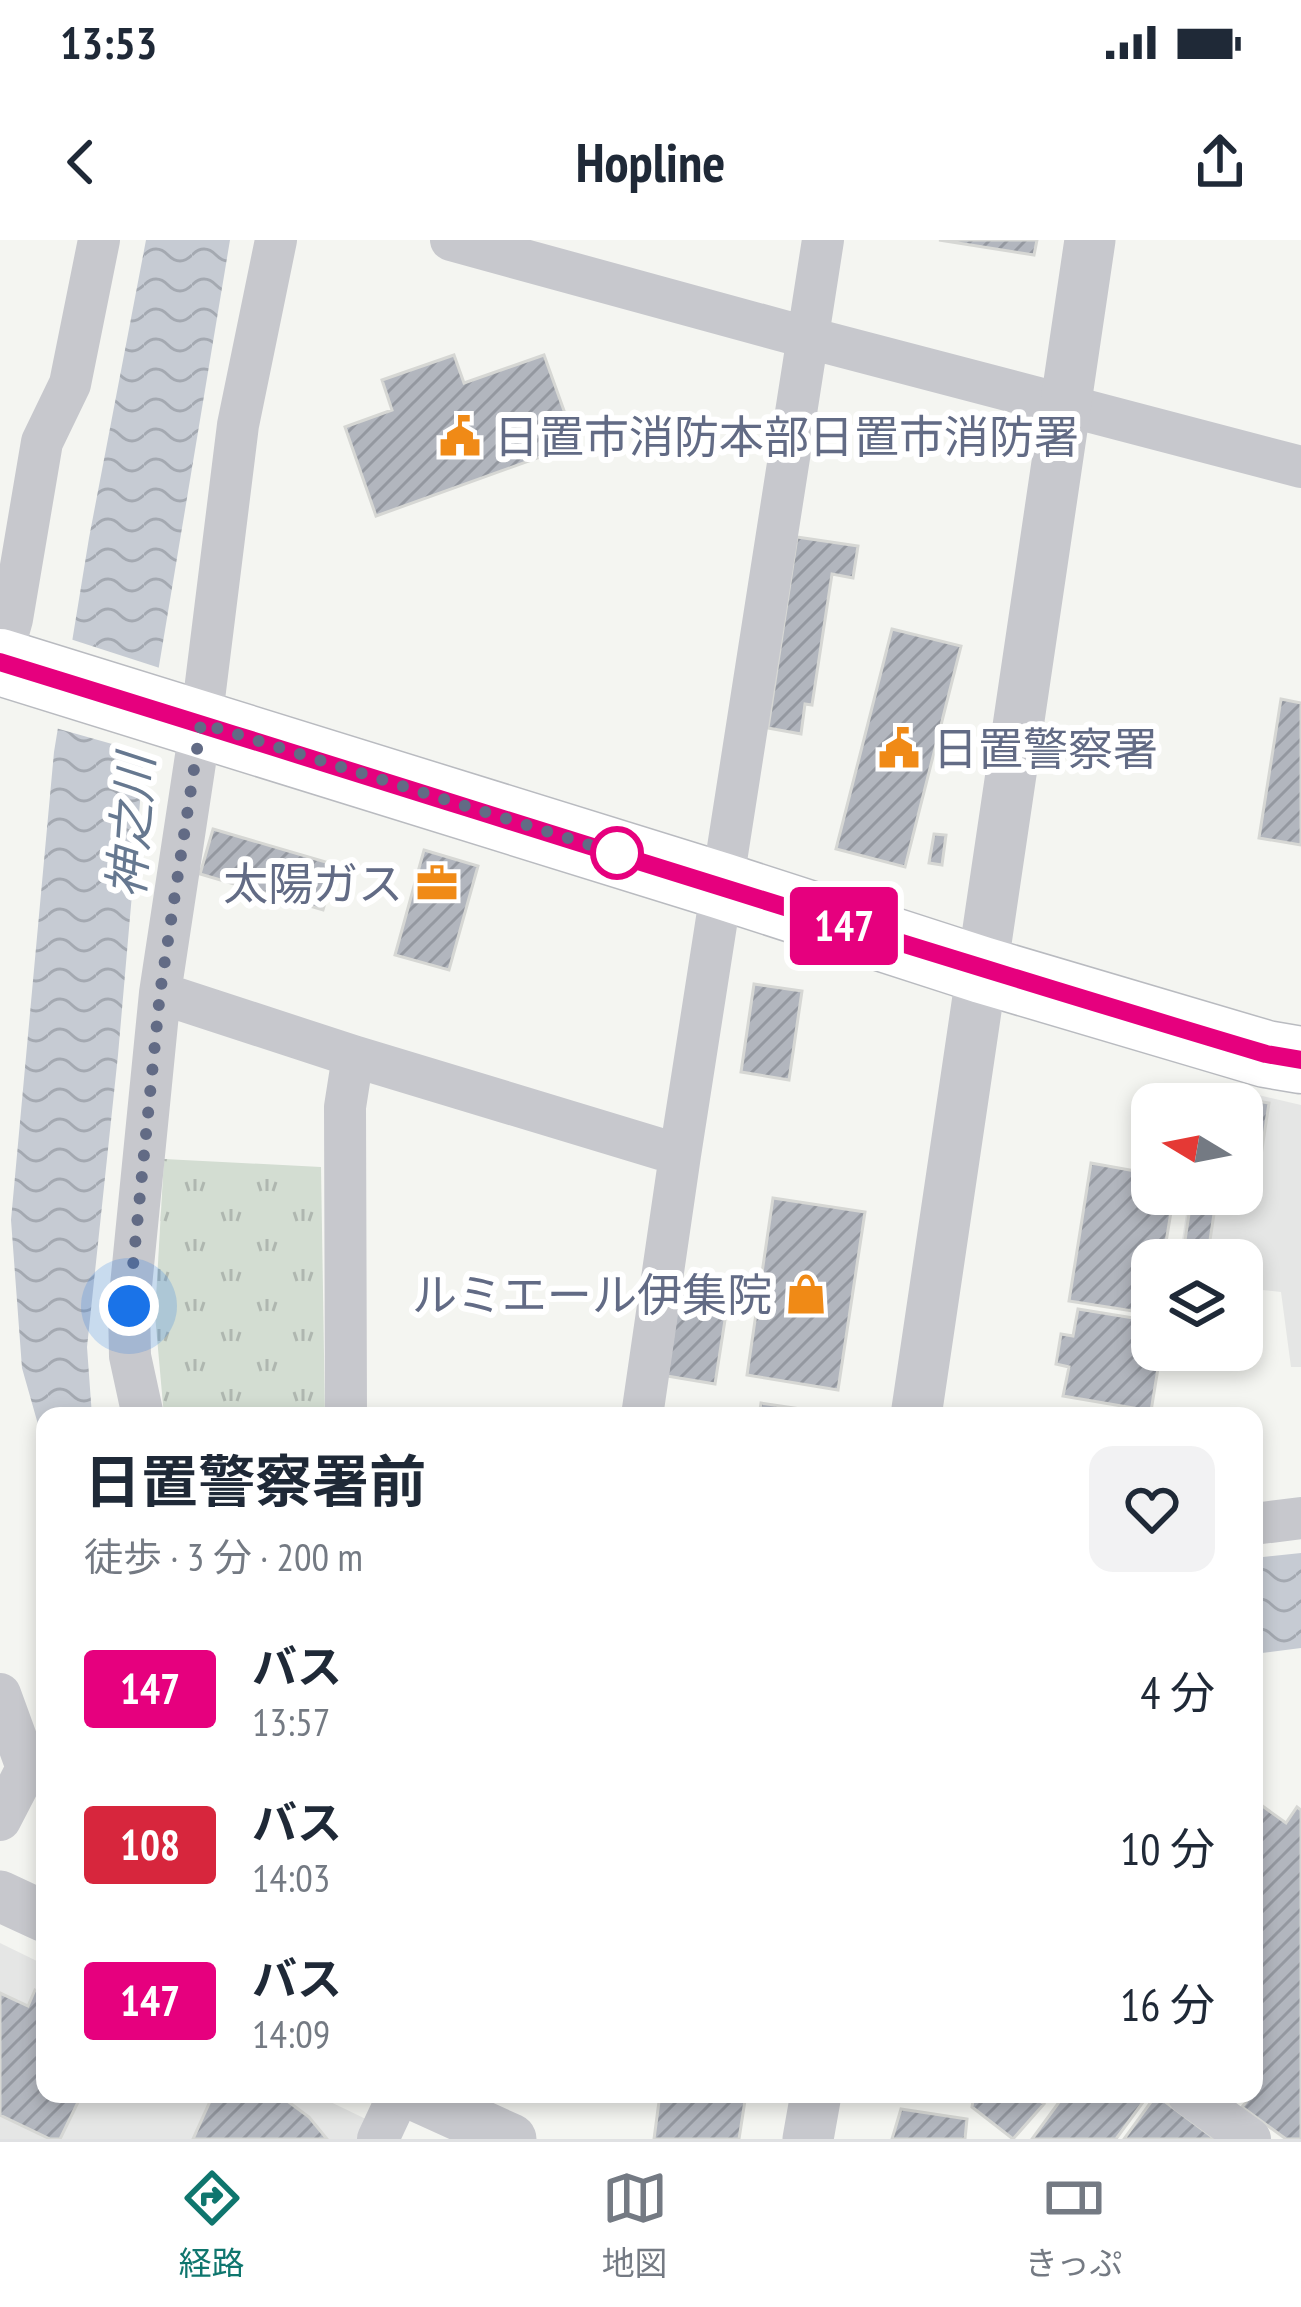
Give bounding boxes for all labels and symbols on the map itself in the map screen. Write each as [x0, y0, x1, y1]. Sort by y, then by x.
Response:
place label: 日置市消防本部日置市消防署 [494, 407, 1079, 465]
public building icon: 日置市消防本部日置市消防署 [437, 413, 483, 459]
place label: 日置警察署 [933, 719, 1158, 777]
public building icon: 日置警察署 [876, 725, 922, 771]
water label: 神之川 [94, 747, 166, 900]
unlabelled marker [592, 828, 642, 878]
place label: 太陽ガス [223, 854, 403, 912]
office icon: 太陽ガス [414, 860, 460, 906]
line badge: 147 [775, 887, 913, 965]
north arrow [1131, 1083, 1263, 1215]
place label: ルミエール伊集院 [412, 1265, 772, 1323]
shop icon: ルミエール伊集院 [783, 1271, 829, 1317]
your location [99, 1276, 159, 1336]

